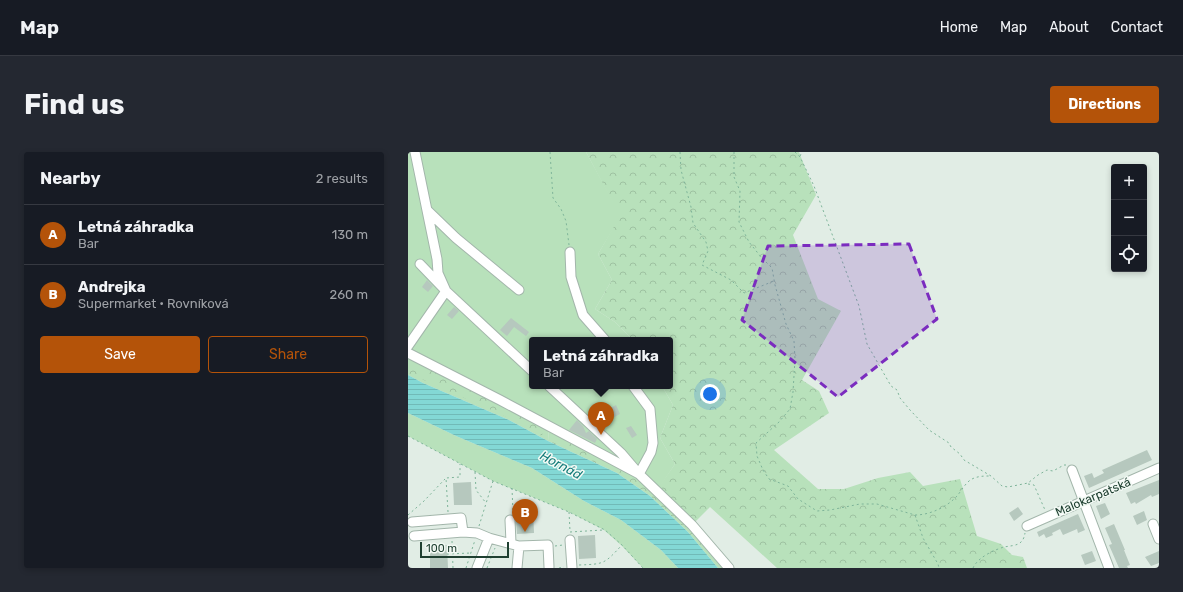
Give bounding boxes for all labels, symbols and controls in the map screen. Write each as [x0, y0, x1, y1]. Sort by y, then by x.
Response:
text: Map [20, 16, 59, 39]
text: Home [940, 19, 978, 36]
text: Map [1000, 19, 1027, 36]
text: About [1049, 19, 1089, 36]
text: Contact [1111, 19, 1163, 36]
button: Directions [1050, 86, 1159, 123]
text: Find us [24, 88, 124, 121]
map controls [1111, 164, 1147, 272]
button: + [1111, 164, 1147, 200]
text: Nearby [40, 168, 101, 188]
text: 2 results [316, 171, 368, 186]
button: − [1111, 200, 1147, 236]
text: Letná záhradka [78, 218, 194, 236]
text: A [48, 227, 58, 242]
text: 130 m [332, 227, 368, 242]
text: Bar [78, 236, 99, 251]
button: locate [1111, 236, 1147, 272]
text: Andrejka [78, 278, 146, 296]
text: B [48, 287, 58, 302]
text: 260 m [330, 287, 368, 302]
text: Supermarket · Rovníková [78, 296, 229, 311]
button: Save [40, 336, 200, 373]
button: Share [208, 336, 368, 373]
popup [529, 337, 673, 389]
text: Letná záhradka [543, 347, 659, 365]
text: Bar [543, 365, 564, 380]
your location [700, 384, 720, 404]
pin: A [588, 402, 614, 435]
water label: Hornád [538, 448, 585, 482]
street label: Malokarpatská [1053, 475, 1133, 519]
pin: B [512, 499, 538, 532]
scale bar [420, 540, 509, 559]
text: 100 m [426, 542, 457, 555]

